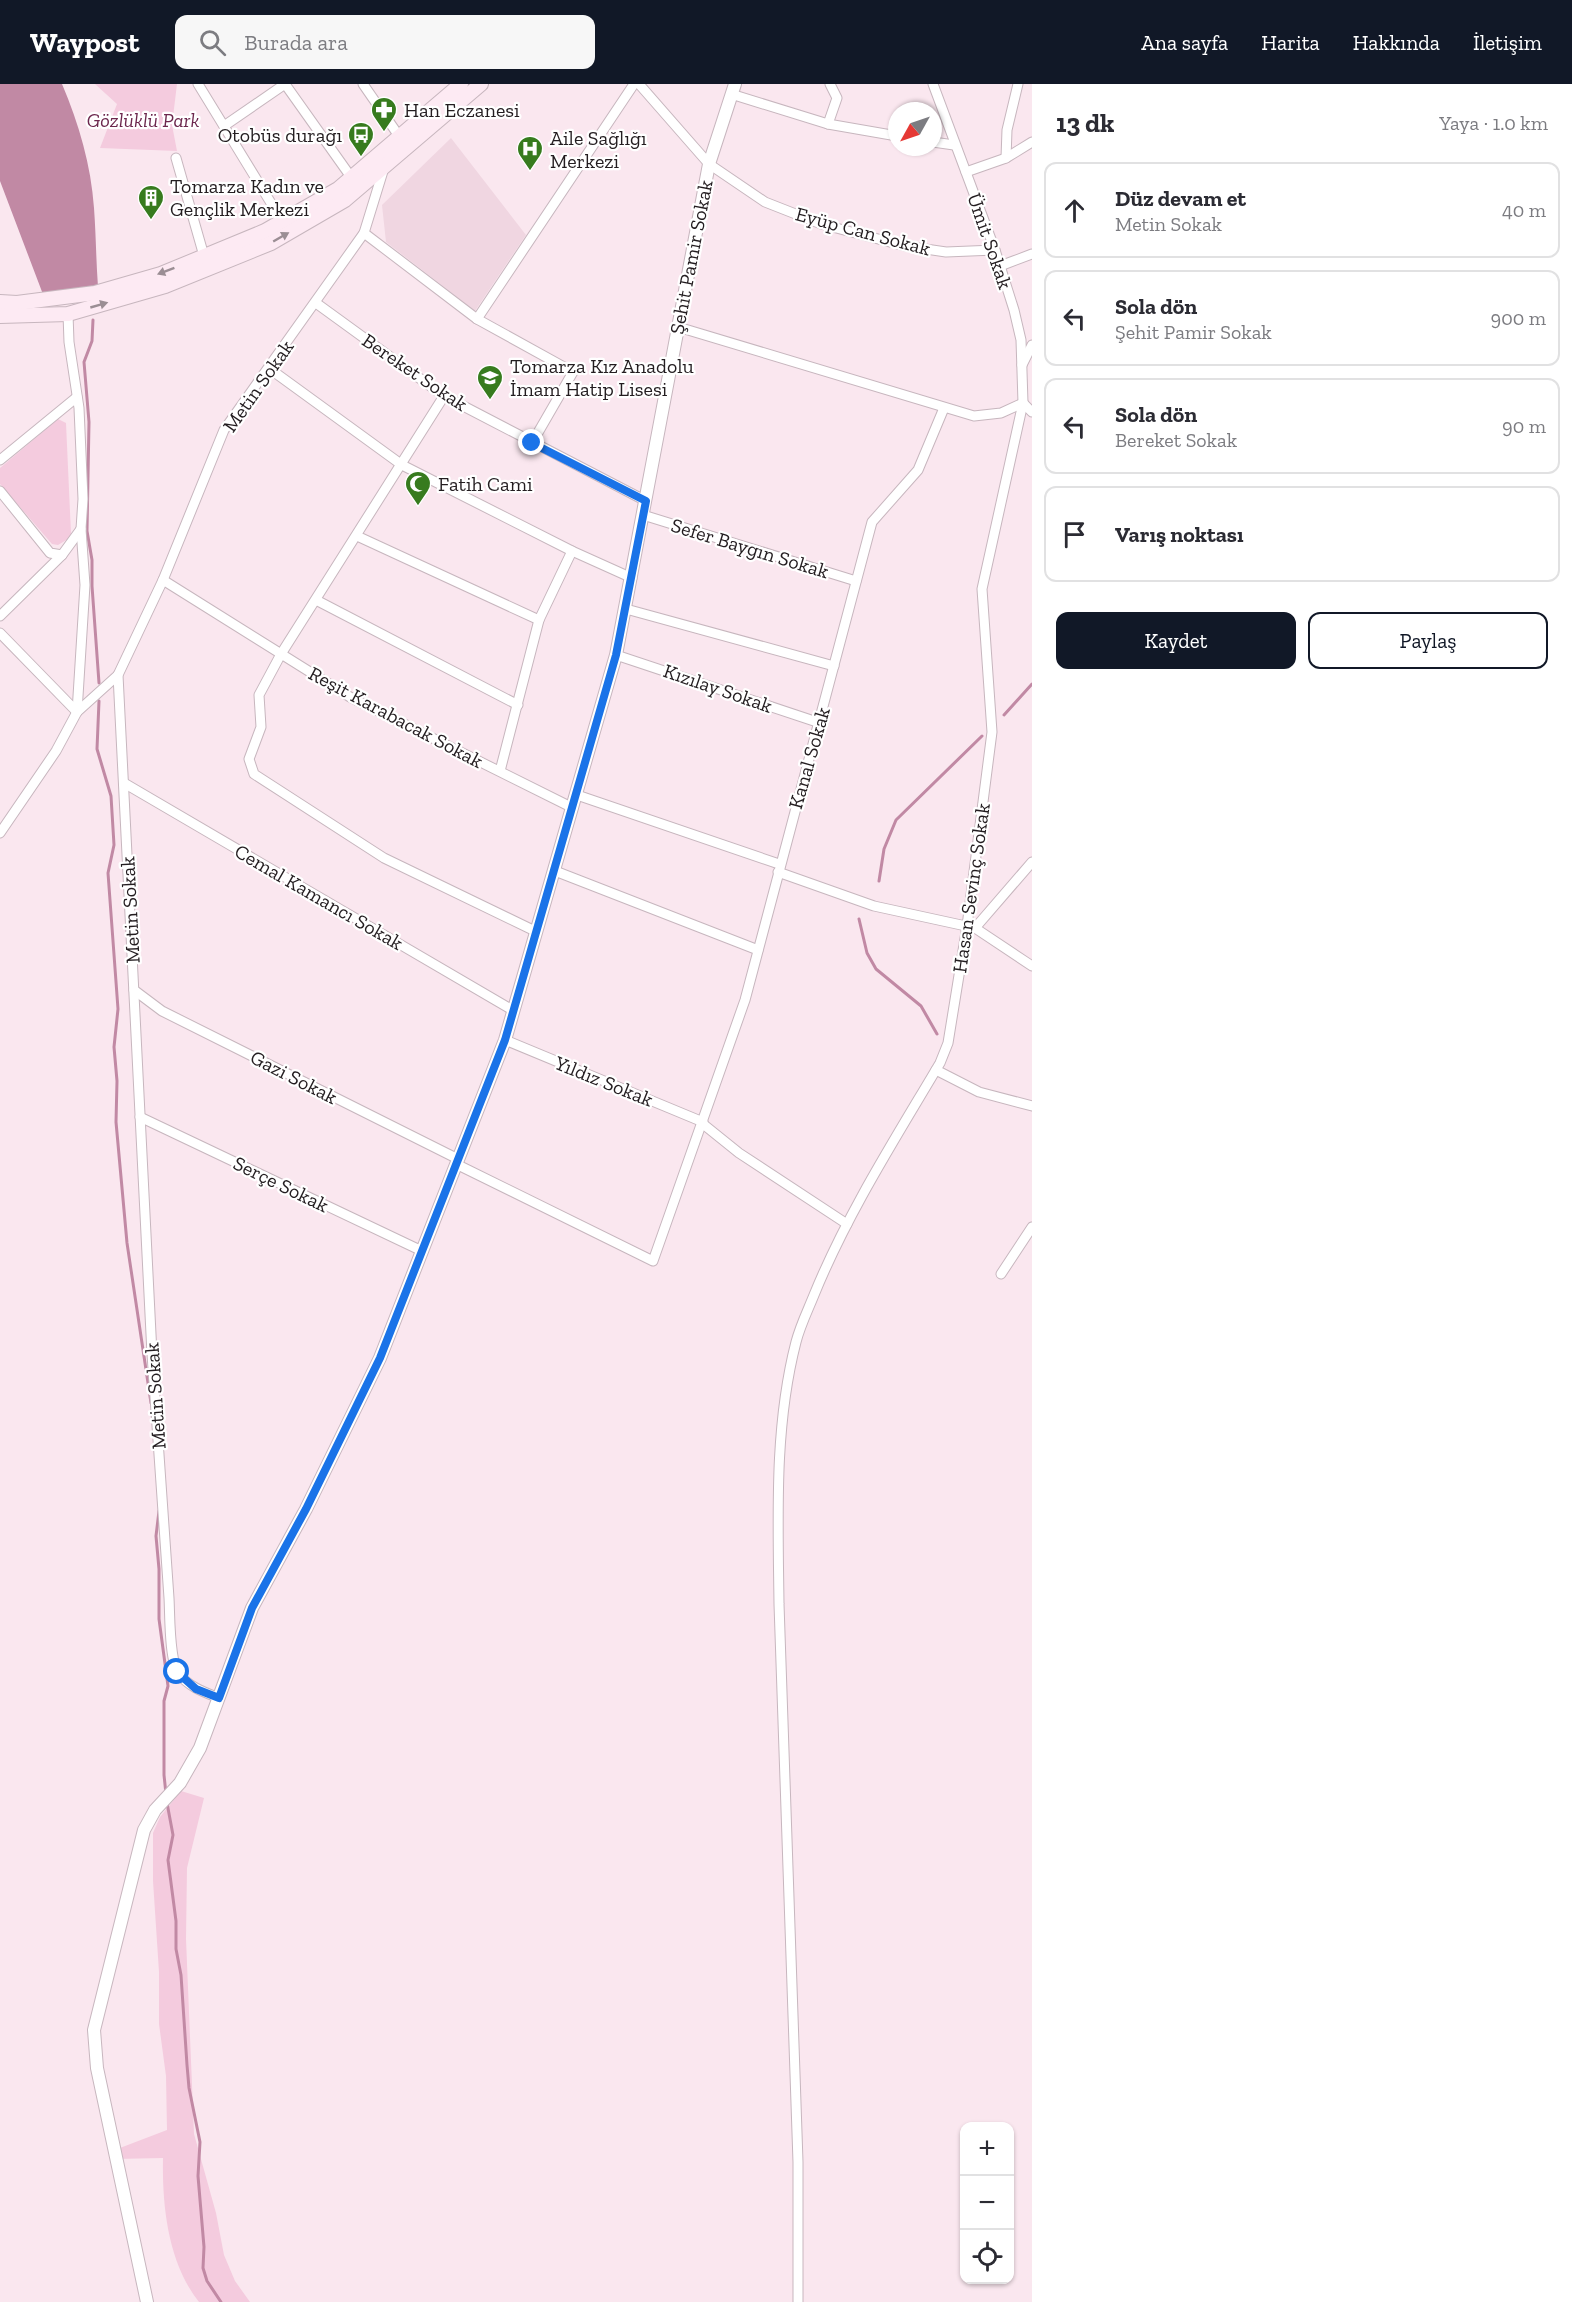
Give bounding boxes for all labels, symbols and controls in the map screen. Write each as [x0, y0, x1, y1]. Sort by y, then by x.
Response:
search box [175, 15, 595, 69]
text: Waypost [30, 26, 139, 59]
icon: search [196, 26, 229, 59]
text: Burada ara [244, 29, 348, 56]
text: Ana sayfa [1141, 30, 1228, 55]
text: Harita [1261, 30, 1320, 55]
text: Hakkında [1353, 30, 1440, 55]
text: İletişim [1473, 30, 1542, 55]
pharmacy icon: Han Eczanesi [369, 95, 399, 133]
place label: Han Eczanesi [404, 98, 520, 122]
north arrow [888, 102, 942, 156]
text: 13 dk [1056, 107, 1114, 139]
park label: Gözlüklü Park [87, 108, 199, 132]
text: Yaya · 1.0 km [1439, 111, 1548, 135]
bus stop icon: Otobüs durağı [346, 120, 376, 158]
place label: Otobüs durağı [218, 123, 342, 147]
place label: Aile Sağlığı Merkezi [550, 126, 647, 173]
hospital icon: Aile Sağlığı Merkezi [515, 134, 545, 172]
place label: Tomarza Kadın ve Gençlik Merkezi [170, 174, 324, 221]
street label: Şehit Pamir Sokak [664, 177, 718, 336]
building icon: Tomarza Kadın ve Gençlik Merkezi [136, 183, 166, 221]
text: Düz devam et [1115, 185, 1246, 212]
street label: Ümit Sokak [962, 190, 1018, 293]
icon: ahead [1058, 194, 1091, 227]
text: 40 m [1502, 198, 1546, 222]
street label: Eyüp Can Sokak [793, 201, 934, 261]
text: Metin Sokak [1115, 212, 1222, 236]
one-way arrow [273, 232, 290, 242]
one-way arrow [157, 267, 175, 276]
text: Sola dön [1115, 293, 1197, 320]
one-way arrow [90, 300, 108, 310]
icon: left [1058, 302, 1091, 335]
text: 900 m [1491, 306, 1546, 330]
text: Şehit Pamir Sokak [1115, 320, 1272, 344]
street label: Bereket Sokak [358, 328, 473, 416]
street label: Metin Sokak [217, 335, 299, 437]
place label: Tomarza Kız Anadolu İmam Hatip Lisesi [510, 354, 694, 401]
school or university icon: Tomarza Kız Anadolu İmam Hatip Lisesi [475, 363, 505, 401]
text: Sola dön [1115, 401, 1197, 428]
icon: left [1058, 410, 1091, 443]
text: 90 m [1502, 414, 1546, 438]
text: Bereket Sokak [1115, 428, 1237, 452]
route end [518, 429, 544, 455]
mosque icon: Fatih Cami [403, 469, 433, 507]
place label: Fatih Cami [438, 472, 533, 496]
street label: Sefer Baygın Sokak [668, 513, 832, 584]
icon: arrive [1058, 518, 1091, 551]
text: Varış noktası [1115, 521, 1244, 548]
button: Kaydet [1056, 612, 1296, 669]
button: Paylaş [1308, 612, 1548, 669]
street label: Kızılay Sokak [660, 658, 776, 718]
street label: Reşit Karabacak Sokak [305, 661, 488, 773]
street label: Kanal Sokak [783, 704, 835, 812]
street label: Hasan Sevinç Sokak [947, 801, 995, 974]
street label: Cemal Kamancı Sokak [230, 839, 408, 955]
street label: Metin Sokak [115, 855, 145, 964]
street label: Gazi Sokak [247, 1045, 342, 1109]
street label: Yıldız Sokak [550, 1050, 657, 1112]
street label: Serçe Sokak [229, 1151, 333, 1218]
street label: Metin Sokak [139, 1341, 171, 1450]
route start [163, 1658, 189, 1684]
map controls [960, 2122, 1014, 2284]
button: + [960, 2122, 1014, 2176]
button: − [960, 2176, 1014, 2230]
button: locate [960, 2230, 1014, 2284]

